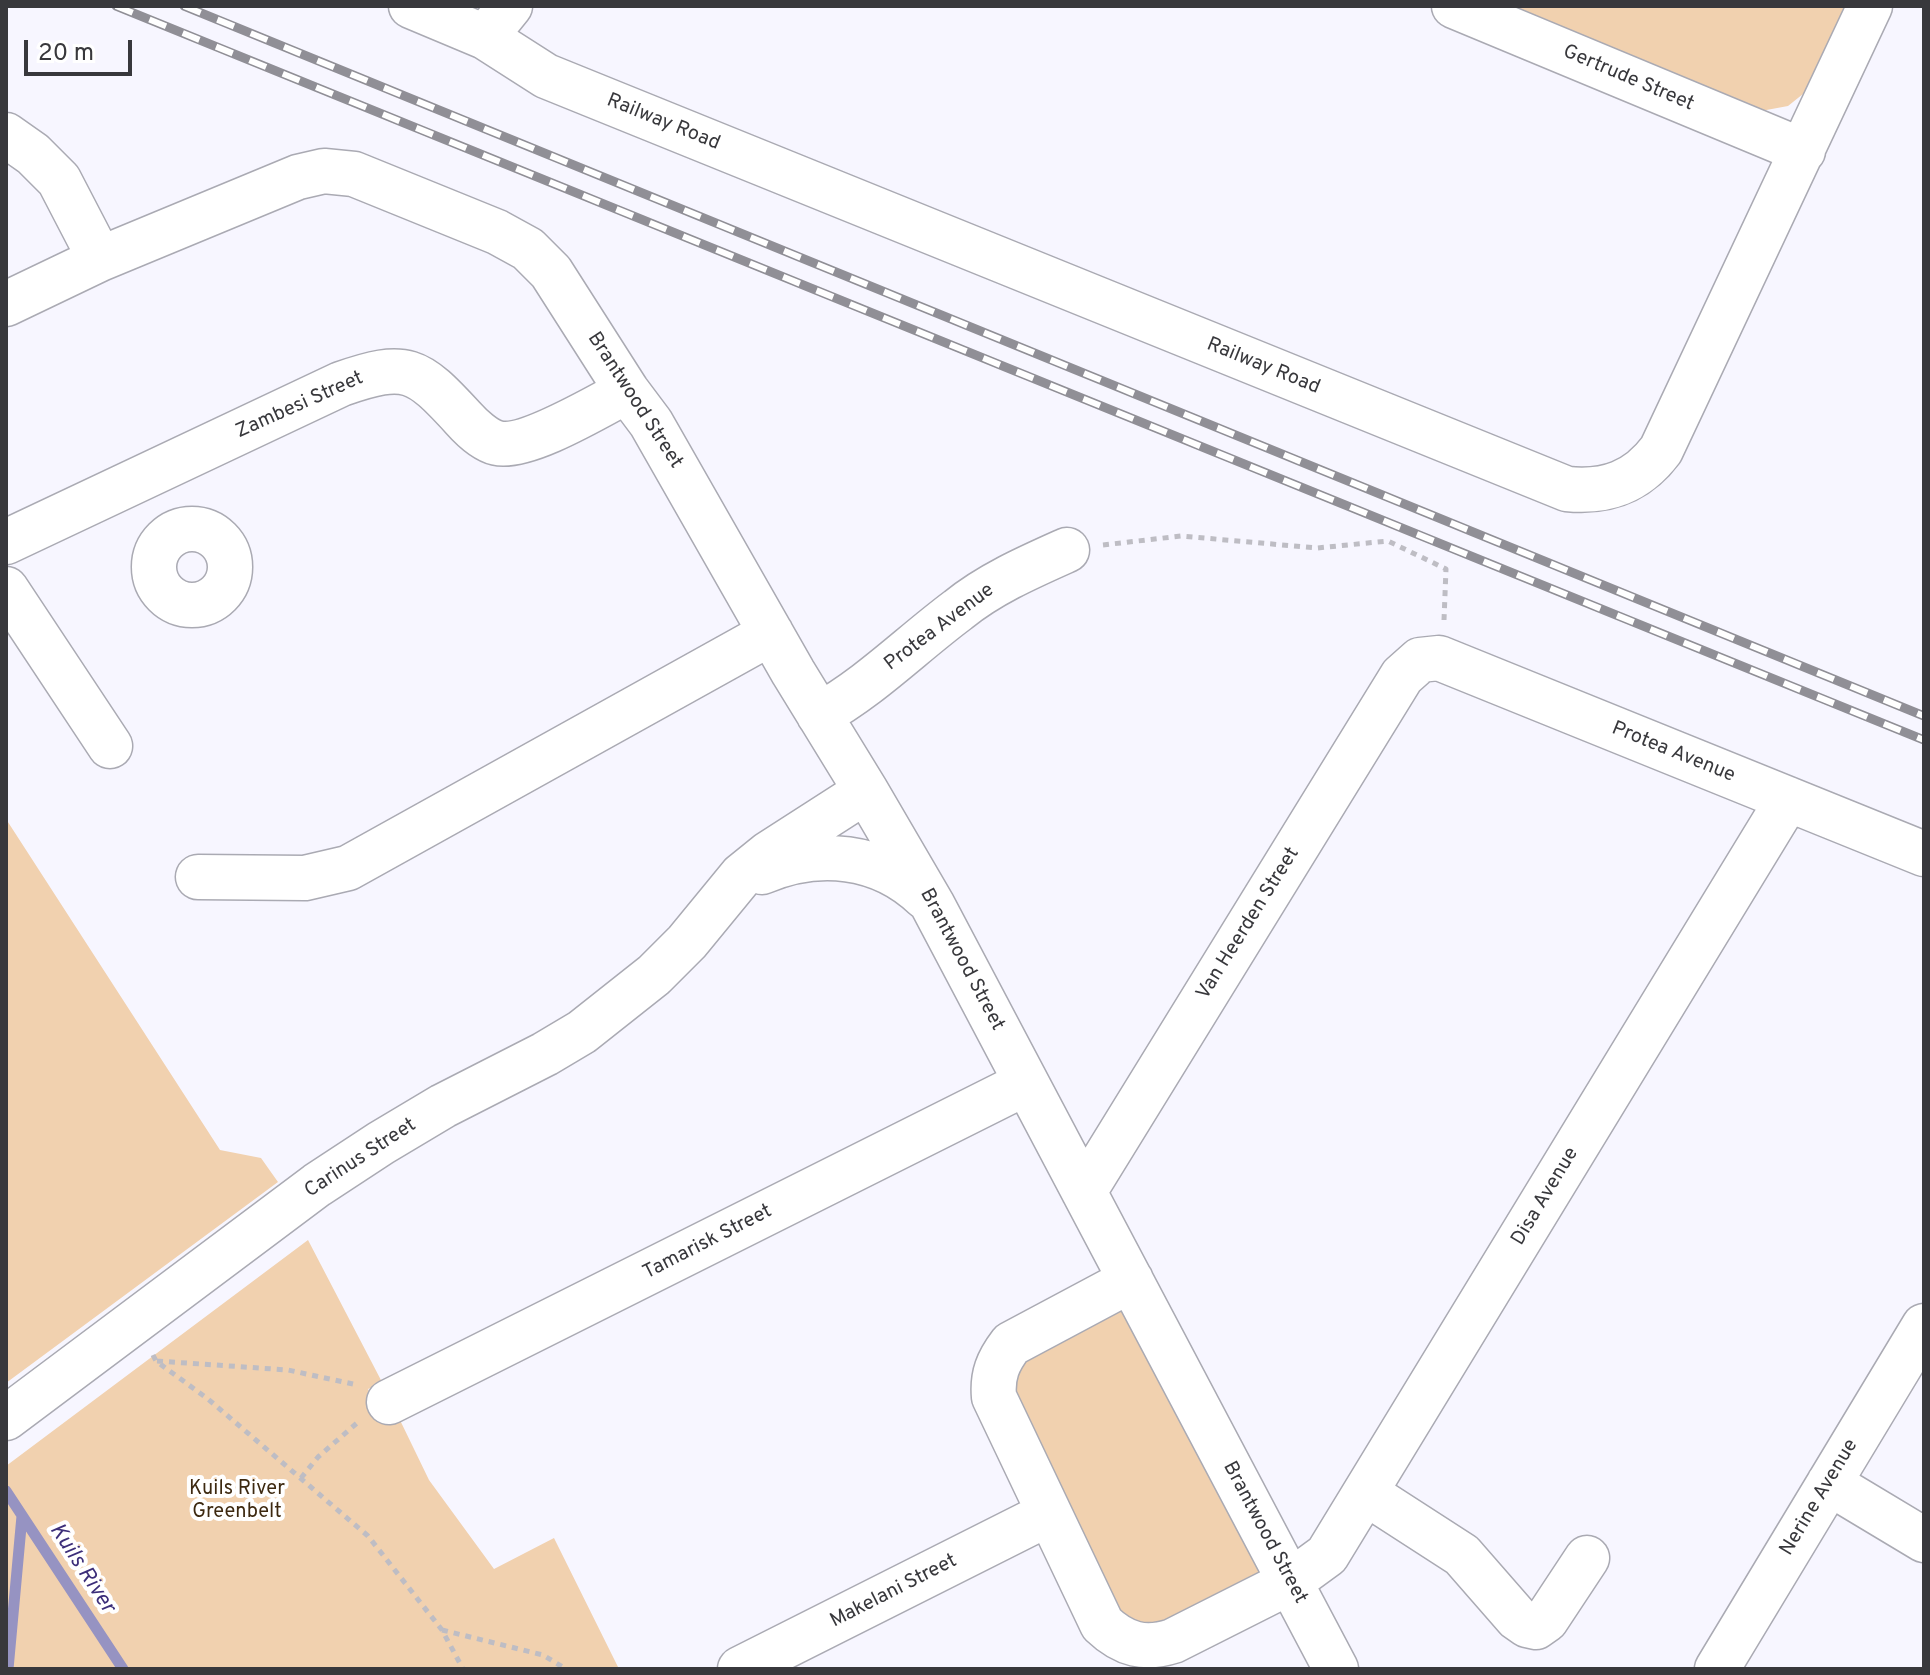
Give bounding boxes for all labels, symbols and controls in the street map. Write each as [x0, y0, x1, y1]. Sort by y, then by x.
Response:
scale bar [28, 24, 136, 74]
text: 20 m [38, 39, 94, 69]
street label: Gertrude Street [1559, 41, 1697, 117]
street label: Railway Road [603, 89, 723, 157]
street label: Brantwood Street [581, 328, 687, 474]
street label: Railway Road [1203, 333, 1323, 401]
street label: Zambesi Street [233, 367, 367, 445]
street label: Protea Avenue [880, 579, 1000, 677]
street label: Protea Avenue [1608, 717, 1738, 789]
street label: Van Heerden Street [1192, 843, 1306, 1005]
street label: Brantwood Street [913, 885, 1009, 1035]
street label: Carinus Street [301, 1114, 421, 1204]
street label: Disa Avenue [1507, 1144, 1585, 1250]
street label: Tamarisk Street [640, 1200, 776, 1286]
street label: Nerine Avenue [1776, 1435, 1864, 1561]
street label: Brantwood Street [1216, 1458, 1312, 1608]
park label: Kuils River Greenbelt [189, 1478, 285, 1525]
water label: Kuils River [42, 1519, 120, 1619]
street label: Makelani Street [827, 1550, 961, 1634]

